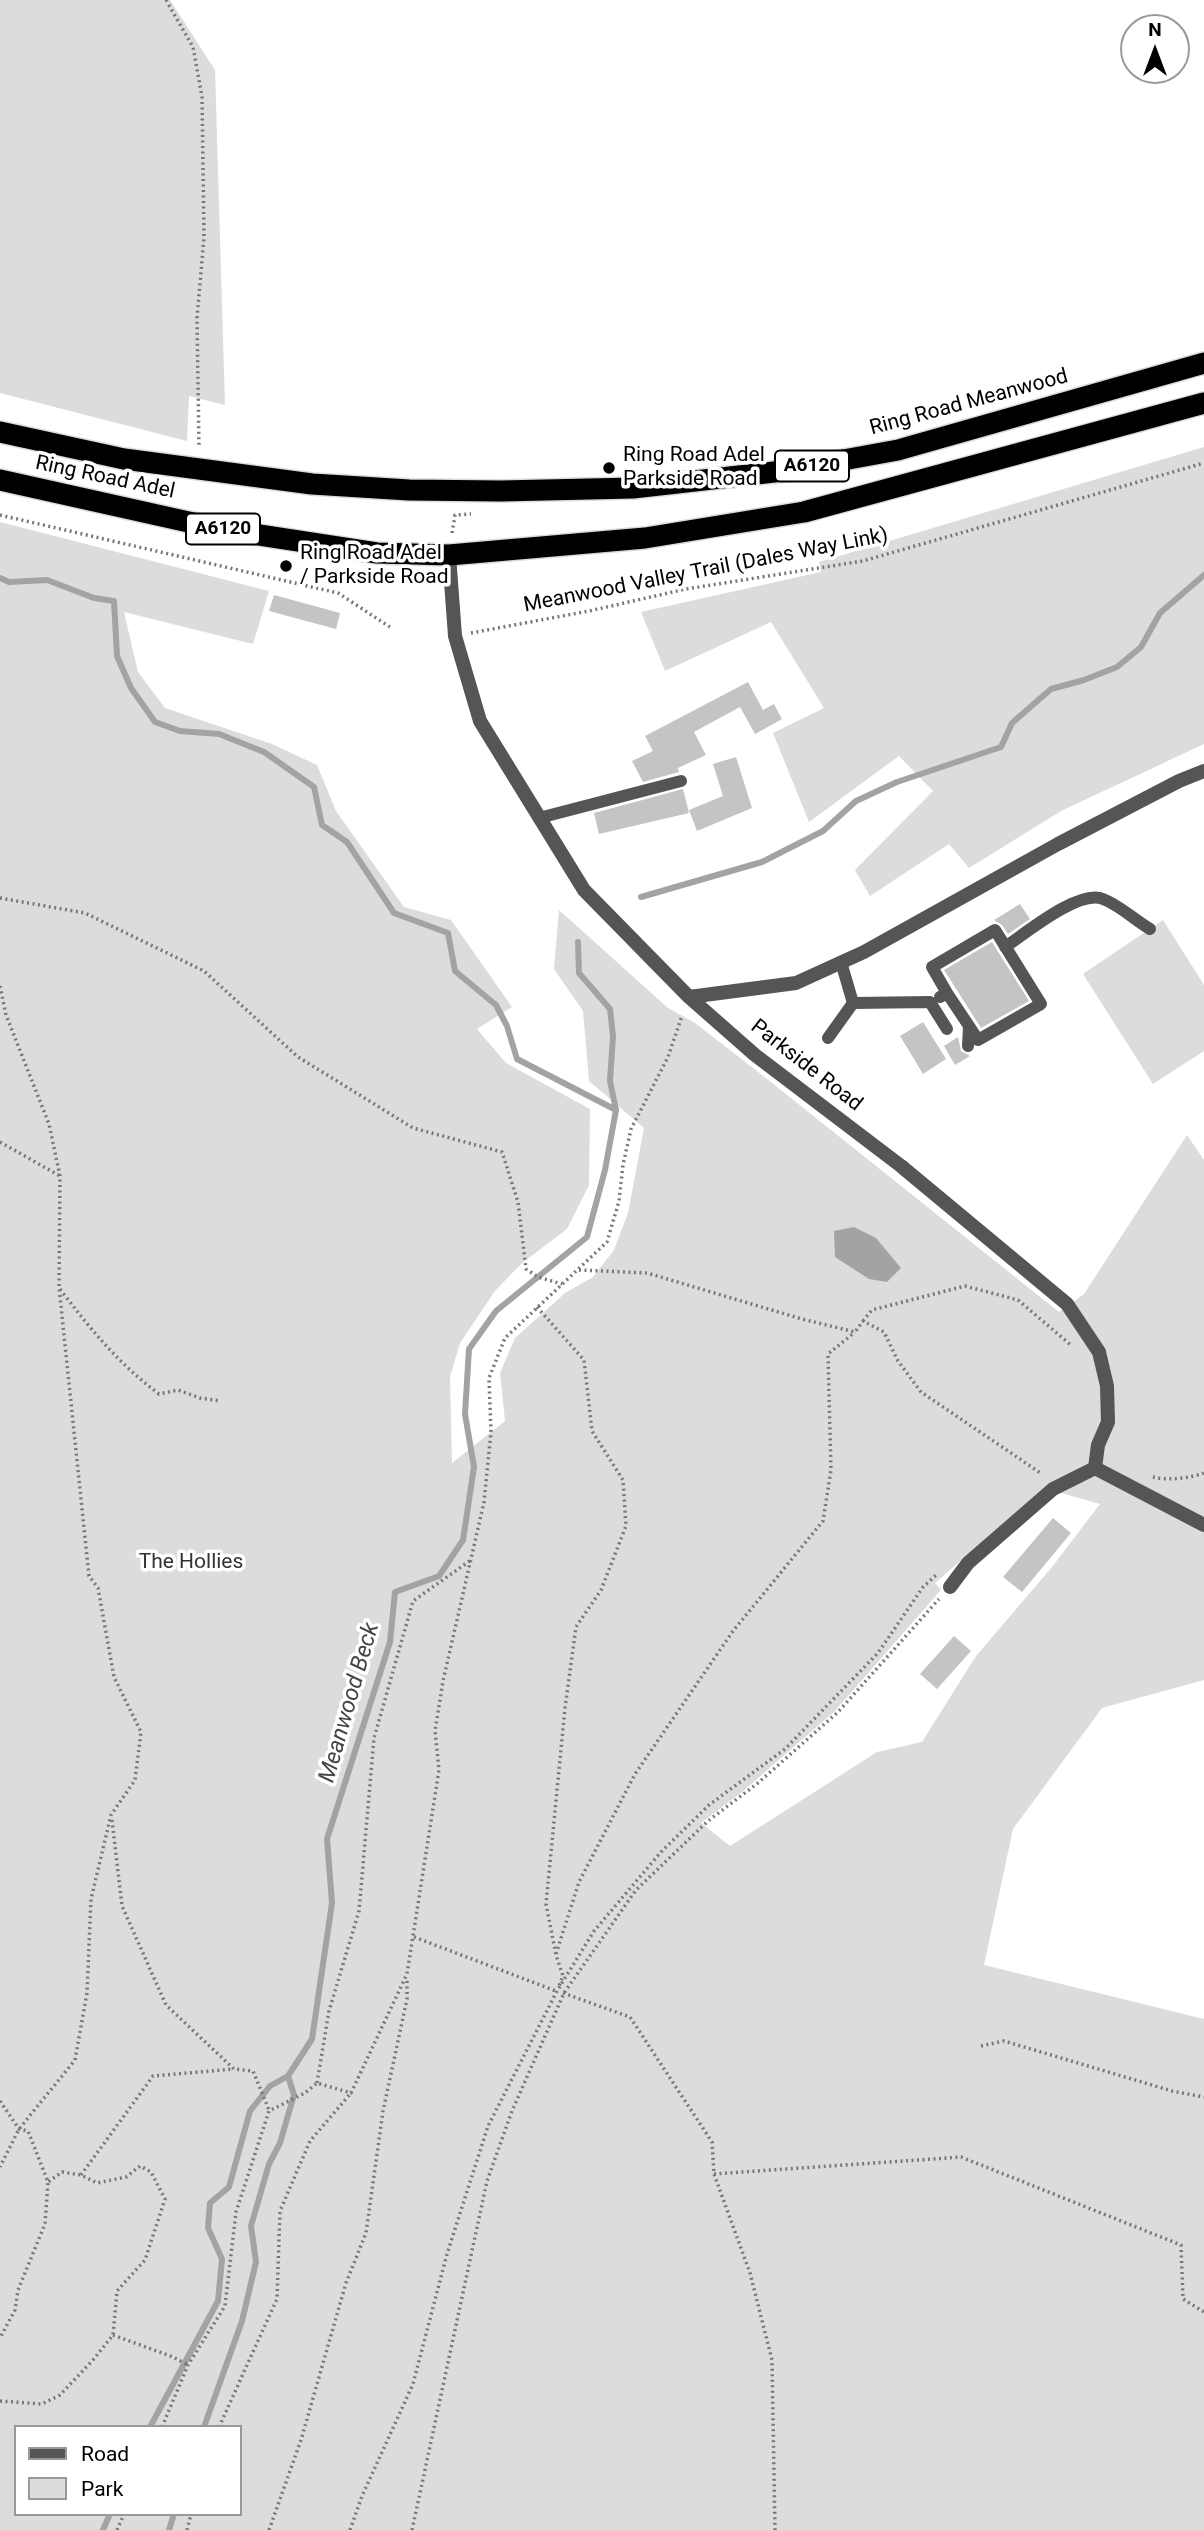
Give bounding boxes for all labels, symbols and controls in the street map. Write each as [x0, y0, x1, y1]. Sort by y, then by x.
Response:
north arrow [1120, 14, 1190, 84]
text: N [1148, 18, 1162, 41]
street label: Ring Road Meanwood [867, 364, 1071, 442]
place label: Ring Road Adel Parkside Road [623, 443, 765, 493]
road number: A6120 [775, 450, 849, 481]
street label: Ring Road Adel [33, 451, 177, 505]
marker: Ring Road Adel Parkside Road [601, 460, 617, 476]
road number: A6120 [186, 514, 260, 544]
street label: Meanwood Valley Trail (Dales Way Link) [522, 523, 890, 619]
place label: Ring Road Adel / Parkside Road [300, 541, 449, 591]
marker: Ring Road Adel / Parkside Road [278, 558, 294, 574]
street label: Parkside Road [745, 1015, 867, 1117]
park label: The Hollies [139, 1550, 243, 1576]
water label: Meanwood Beck [314, 1620, 386, 1786]
legend [14, 2425, 242, 2516]
text: Road [81, 2442, 129, 2466]
text: Park [81, 2477, 123, 2501]

